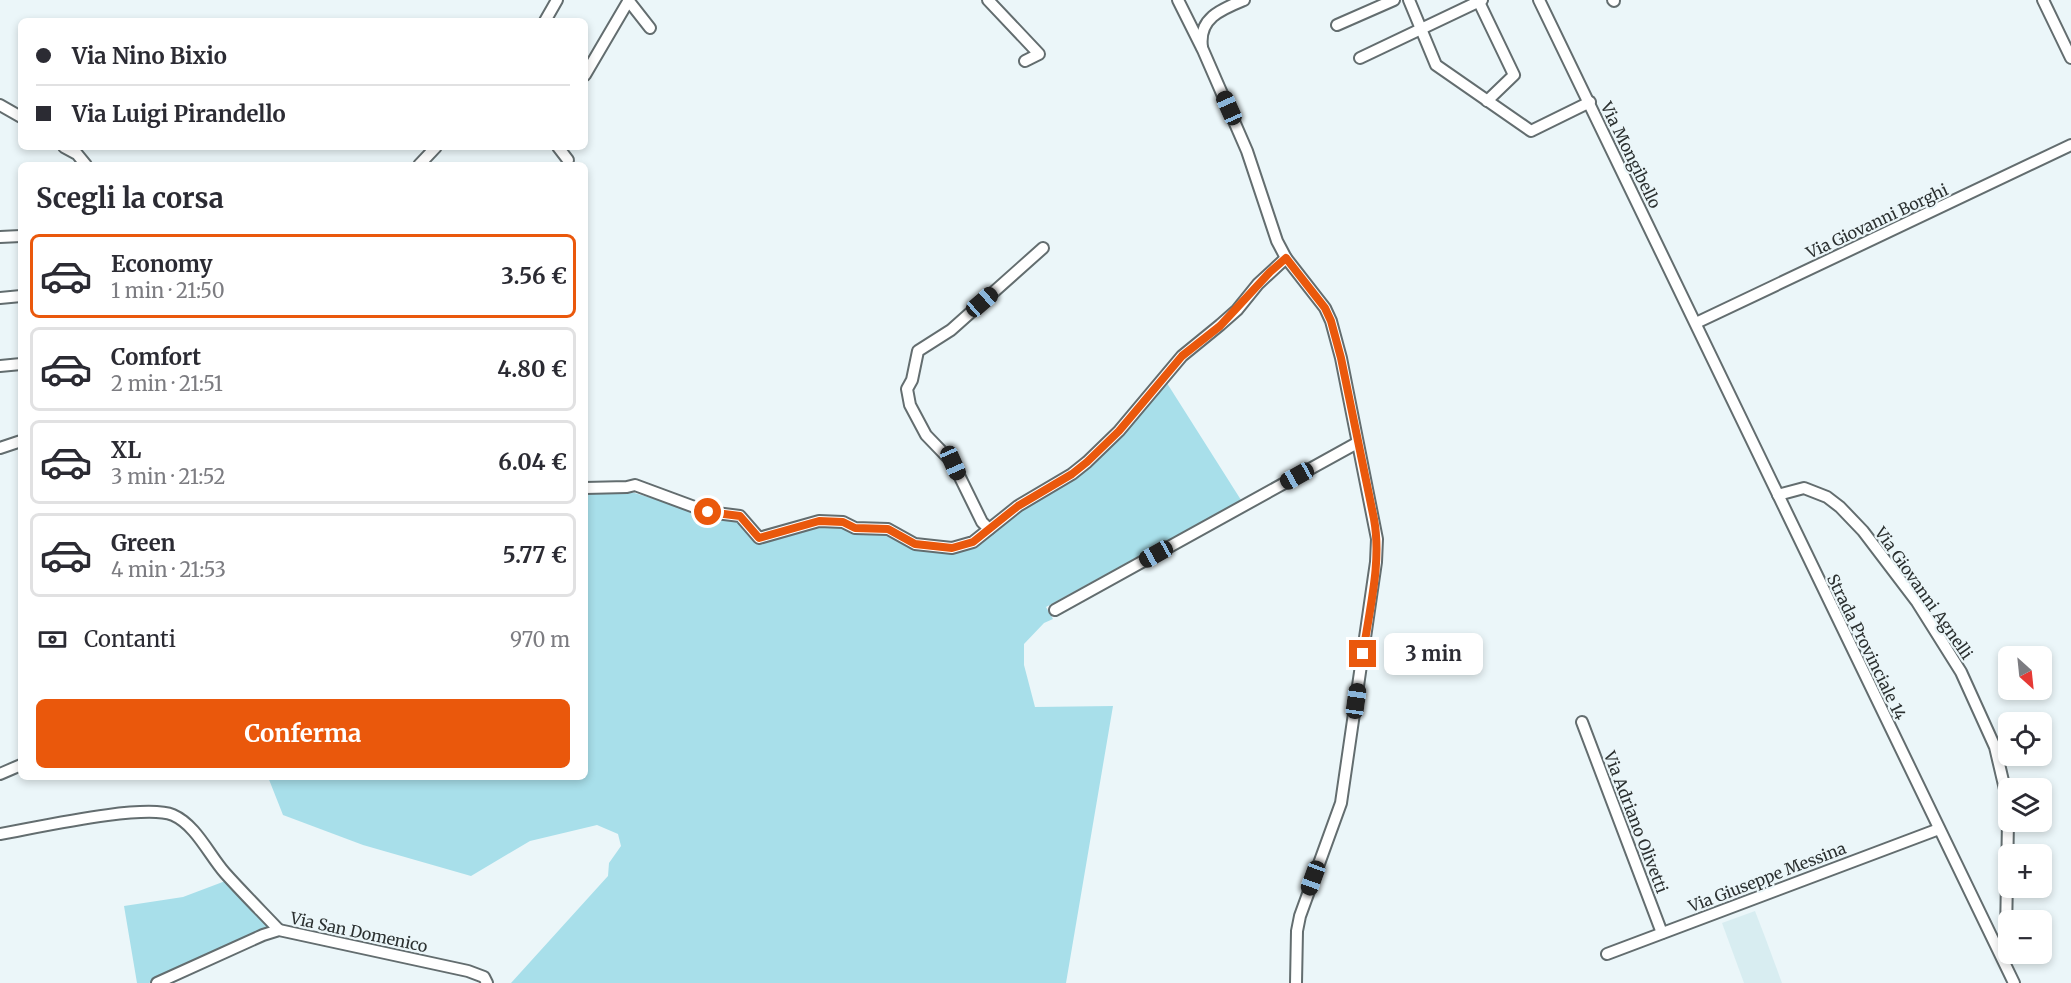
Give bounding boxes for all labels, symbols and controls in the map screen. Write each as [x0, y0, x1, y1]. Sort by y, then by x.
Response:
text: Via Nino Bixio [72, 42, 227, 70]
car [1213, 88, 1245, 128]
street label: Via Mongibello [1596, 98, 1665, 211]
text: Via Luigi Pirandello [72, 100, 286, 128]
street label: Via Giovanni Borghi [1802, 179, 1951, 263]
text: Scegli la corsa [36, 181, 224, 215]
icon: car [39, 249, 93, 303]
text: Economy [111, 250, 212, 278]
text: 3.56 € [501, 262, 567, 290]
text: 1 min · 21:50 [111, 278, 225, 303]
car [963, 283, 1001, 321]
icon: car [39, 342, 93, 396]
text: Comfort [111, 343, 201, 371]
text: 4.80 € [497, 355, 567, 383]
text: 2 min · 21:51 [111, 371, 223, 396]
icon: car [39, 435, 93, 489]
text: XL [111, 436, 141, 464]
car [937, 443, 969, 483]
text: 6.04 € [498, 448, 567, 476]
car [1277, 459, 1317, 493]
text: 3 min · 21:52 [111, 464, 226, 489]
route start [694, 498, 721, 525]
street label: Via Giovanni Agnelli [1870, 522, 1977, 663]
icon: car [39, 528, 93, 582]
text: Green [111, 529, 175, 557]
car [1136, 537, 1176, 571]
text: 5.77 € [503, 541, 567, 569]
text: 4 min · 21:53 [111, 557, 226, 582]
street label: Strada Provinciale 14 [1823, 571, 1911, 723]
icon: cash [36, 623, 69, 656]
text: Contanti [84, 625, 176, 653]
text: 970 m [510, 627, 570, 652]
callout: 3 min [1384, 633, 1483, 675]
route end [1349, 640, 1376, 667]
text: 3 min [1405, 641, 1462, 666]
north arrow [1998, 646, 2052, 700]
map controls [1998, 646, 2052, 964]
car [1345, 682, 1367, 720]
button: Conferma [36, 699, 570, 768]
button: locate [1998, 712, 2052, 766]
street label: Via Adriano Olivetti [1599, 747, 1672, 896]
button: layers [1998, 778, 2052, 832]
street label: Via Giuseppe Messina [1684, 838, 1849, 917]
button: + [1998, 844, 2052, 898]
car [1298, 858, 1328, 898]
street label: Via San Domenico [288, 907, 429, 956]
button: − [1998, 910, 2052, 964]

